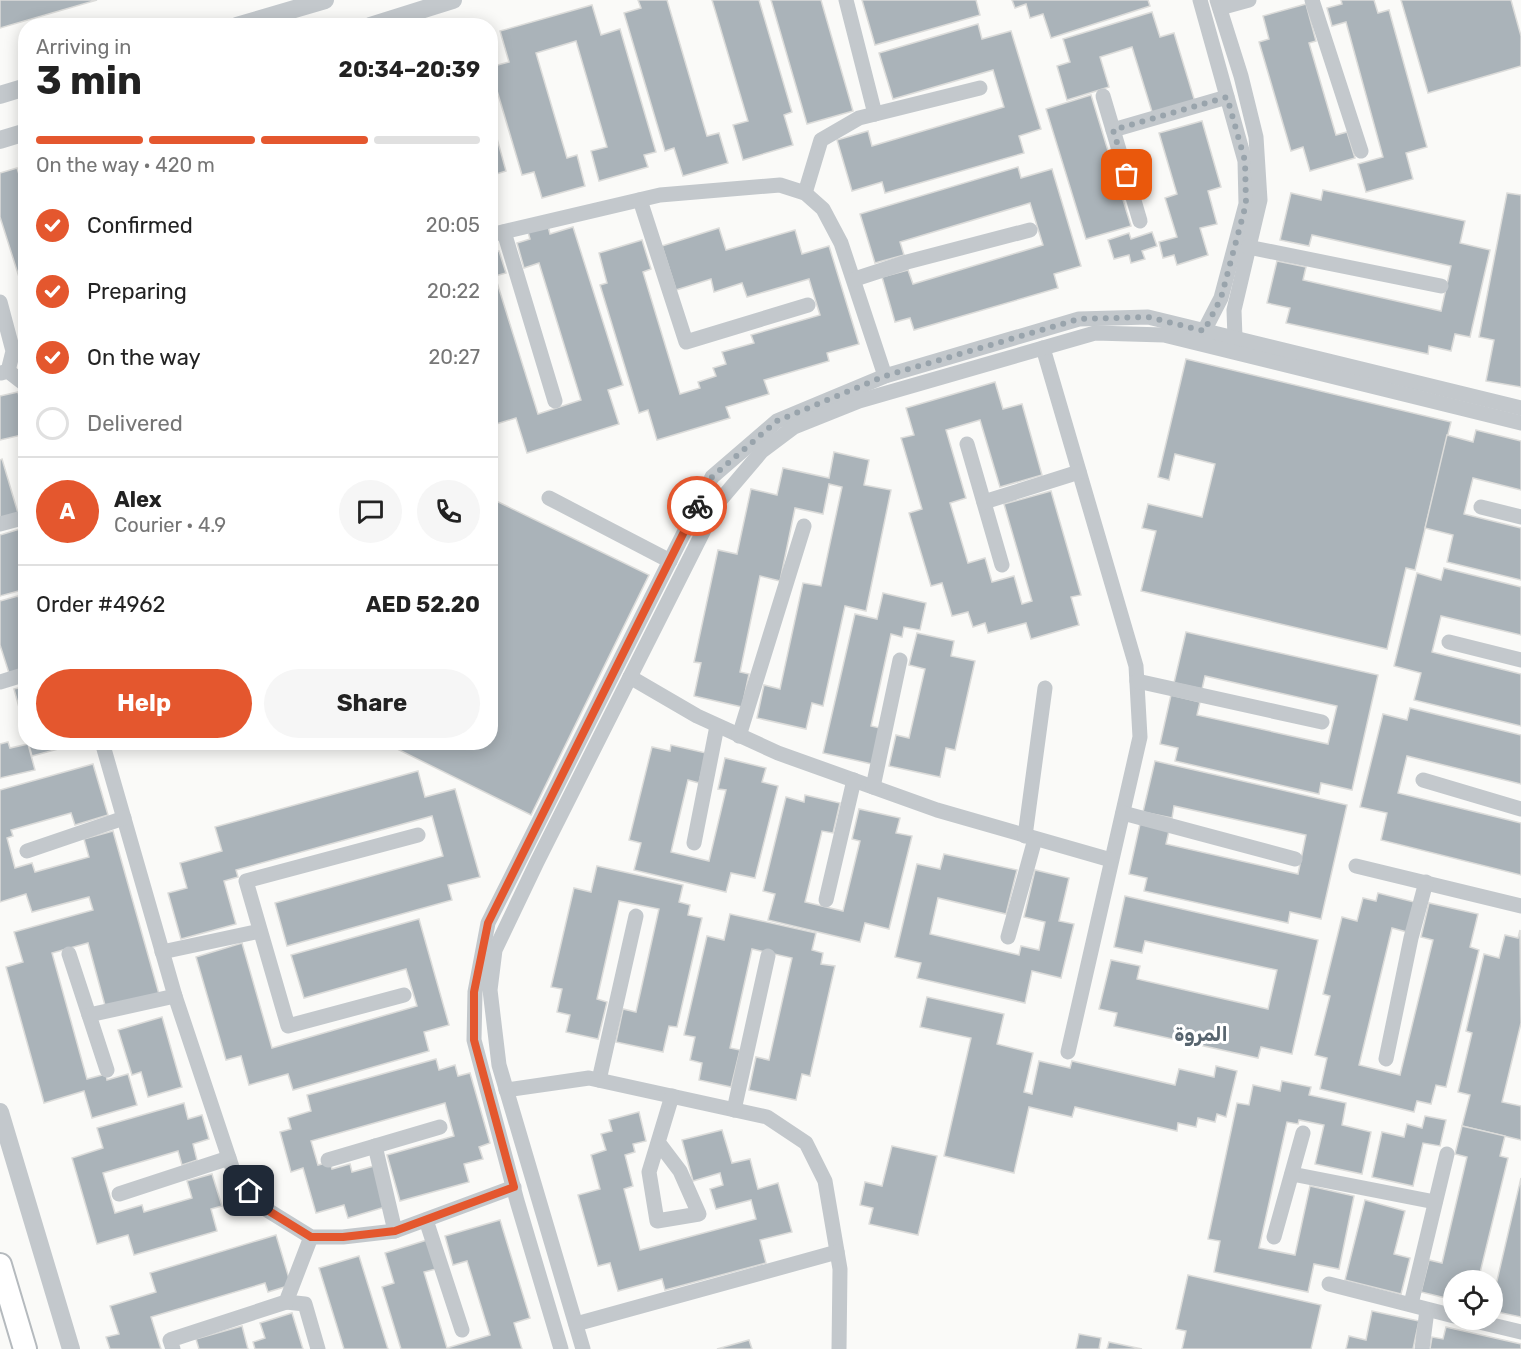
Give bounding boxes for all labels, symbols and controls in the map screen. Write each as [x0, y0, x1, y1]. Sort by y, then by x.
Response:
text: Arriving in [36, 35, 131, 59]
text: 20:34–20:39 [339, 56, 480, 83]
text: 3 min [36, 58, 142, 104]
pin [1101, 149, 1152, 200]
text: On the way · 420 m [36, 153, 215, 177]
icon: bag [1110, 158, 1143, 191]
icon: check [36, 209, 69, 242]
text: Confirmed [87, 212, 193, 239]
text: 20:05 [426, 213, 480, 237]
icon: check [36, 275, 69, 308]
text: Preparing [87, 278, 187, 305]
text: 20:22 [427, 279, 480, 303]
icon: check [36, 341, 69, 374]
text: On the way [87, 344, 201, 371]
text: 20:27 [428, 345, 480, 369]
text: Delivered [87, 410, 183, 437]
courier [667, 476, 727, 536]
button: chat [339, 480, 402, 543]
button: phone [417, 480, 480, 543]
text: Alex [114, 486, 162, 513]
icon: bike [681, 490, 714, 523]
text: A [60, 498, 75, 525]
text: Courier · 4.9 [114, 513, 226, 537]
text: Order #4962 [36, 591, 166, 618]
text: AED 52.20 [366, 591, 480, 618]
button: Help [36, 669, 252, 738]
button: Share [264, 669, 480, 738]
district label: المروة [1174, 1022, 1228, 1046]
pin [223, 1165, 274, 1216]
icon: home [232, 1174, 265, 1207]
map controls [1443, 1270, 1503, 1330]
button: locate [1443, 1270, 1503, 1330]

